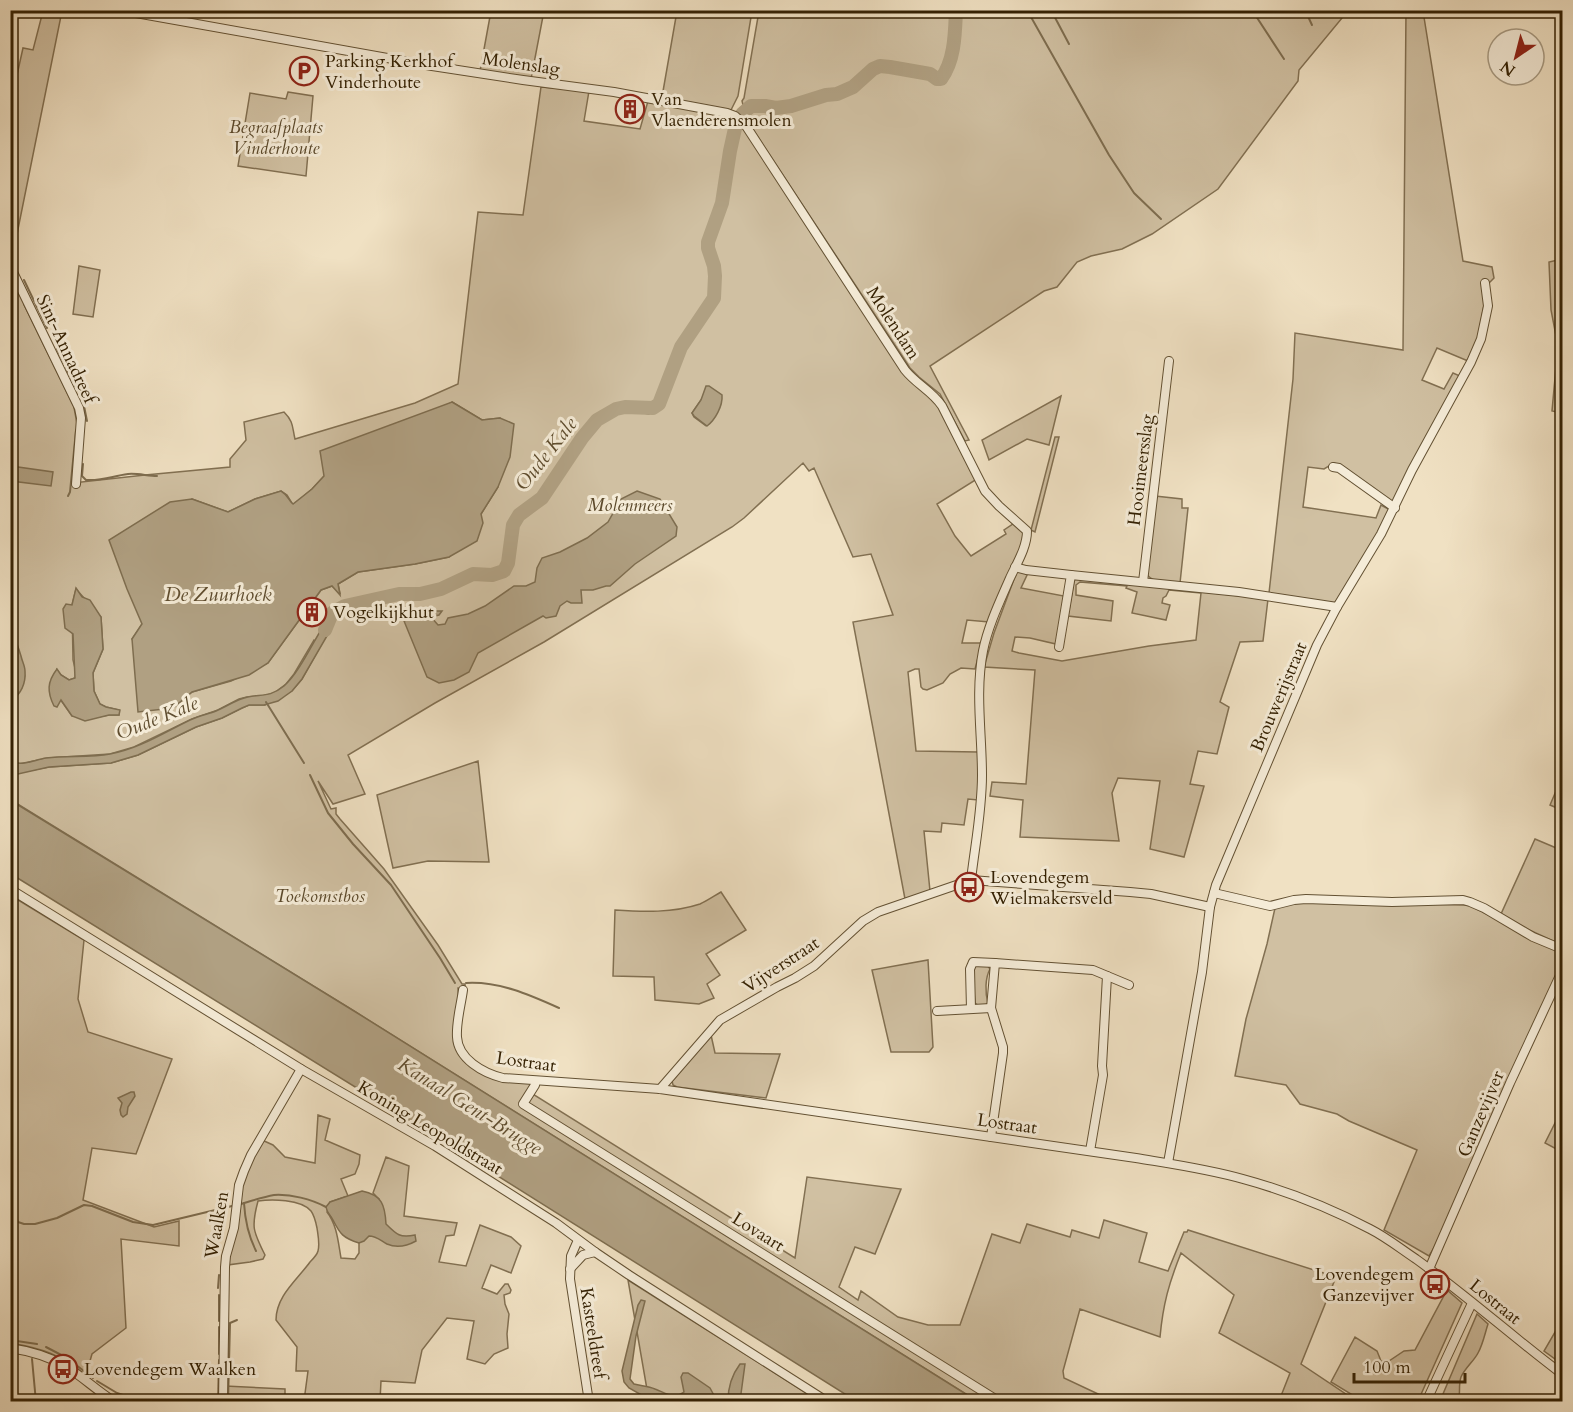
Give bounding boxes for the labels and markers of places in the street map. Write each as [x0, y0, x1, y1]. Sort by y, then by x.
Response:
place label: Parking Kerkhof Vinderhoute [325, 49, 456, 95]
parking icon: Parking Kerkhof Vinderhoute [288, 55, 320, 87]
place label: Van Vlaenderensmolen [651, 87, 792, 133]
building icon: Van Vlaenderensmolen [614, 93, 646, 125]
building icon: Vogelkijkhut [296, 596, 328, 628]
place label: Vogelkijkhut [333, 600, 434, 625]
place label: Lovendegem Wielmakersveld [989, 865, 1113, 911]
bus stop icon: Lovendegem Wielmakersveld [953, 871, 985, 903]
place label: Lovendegem Ganzevijver [1315, 1262, 1415, 1308]
bus stop icon: Lovendegem Ganzevijver [1419, 1268, 1451, 1300]
bus stop icon: Lovendegem Waalken [47, 1353, 79, 1385]
place label: Lovendegem Waalken [84, 1357, 257, 1382]

